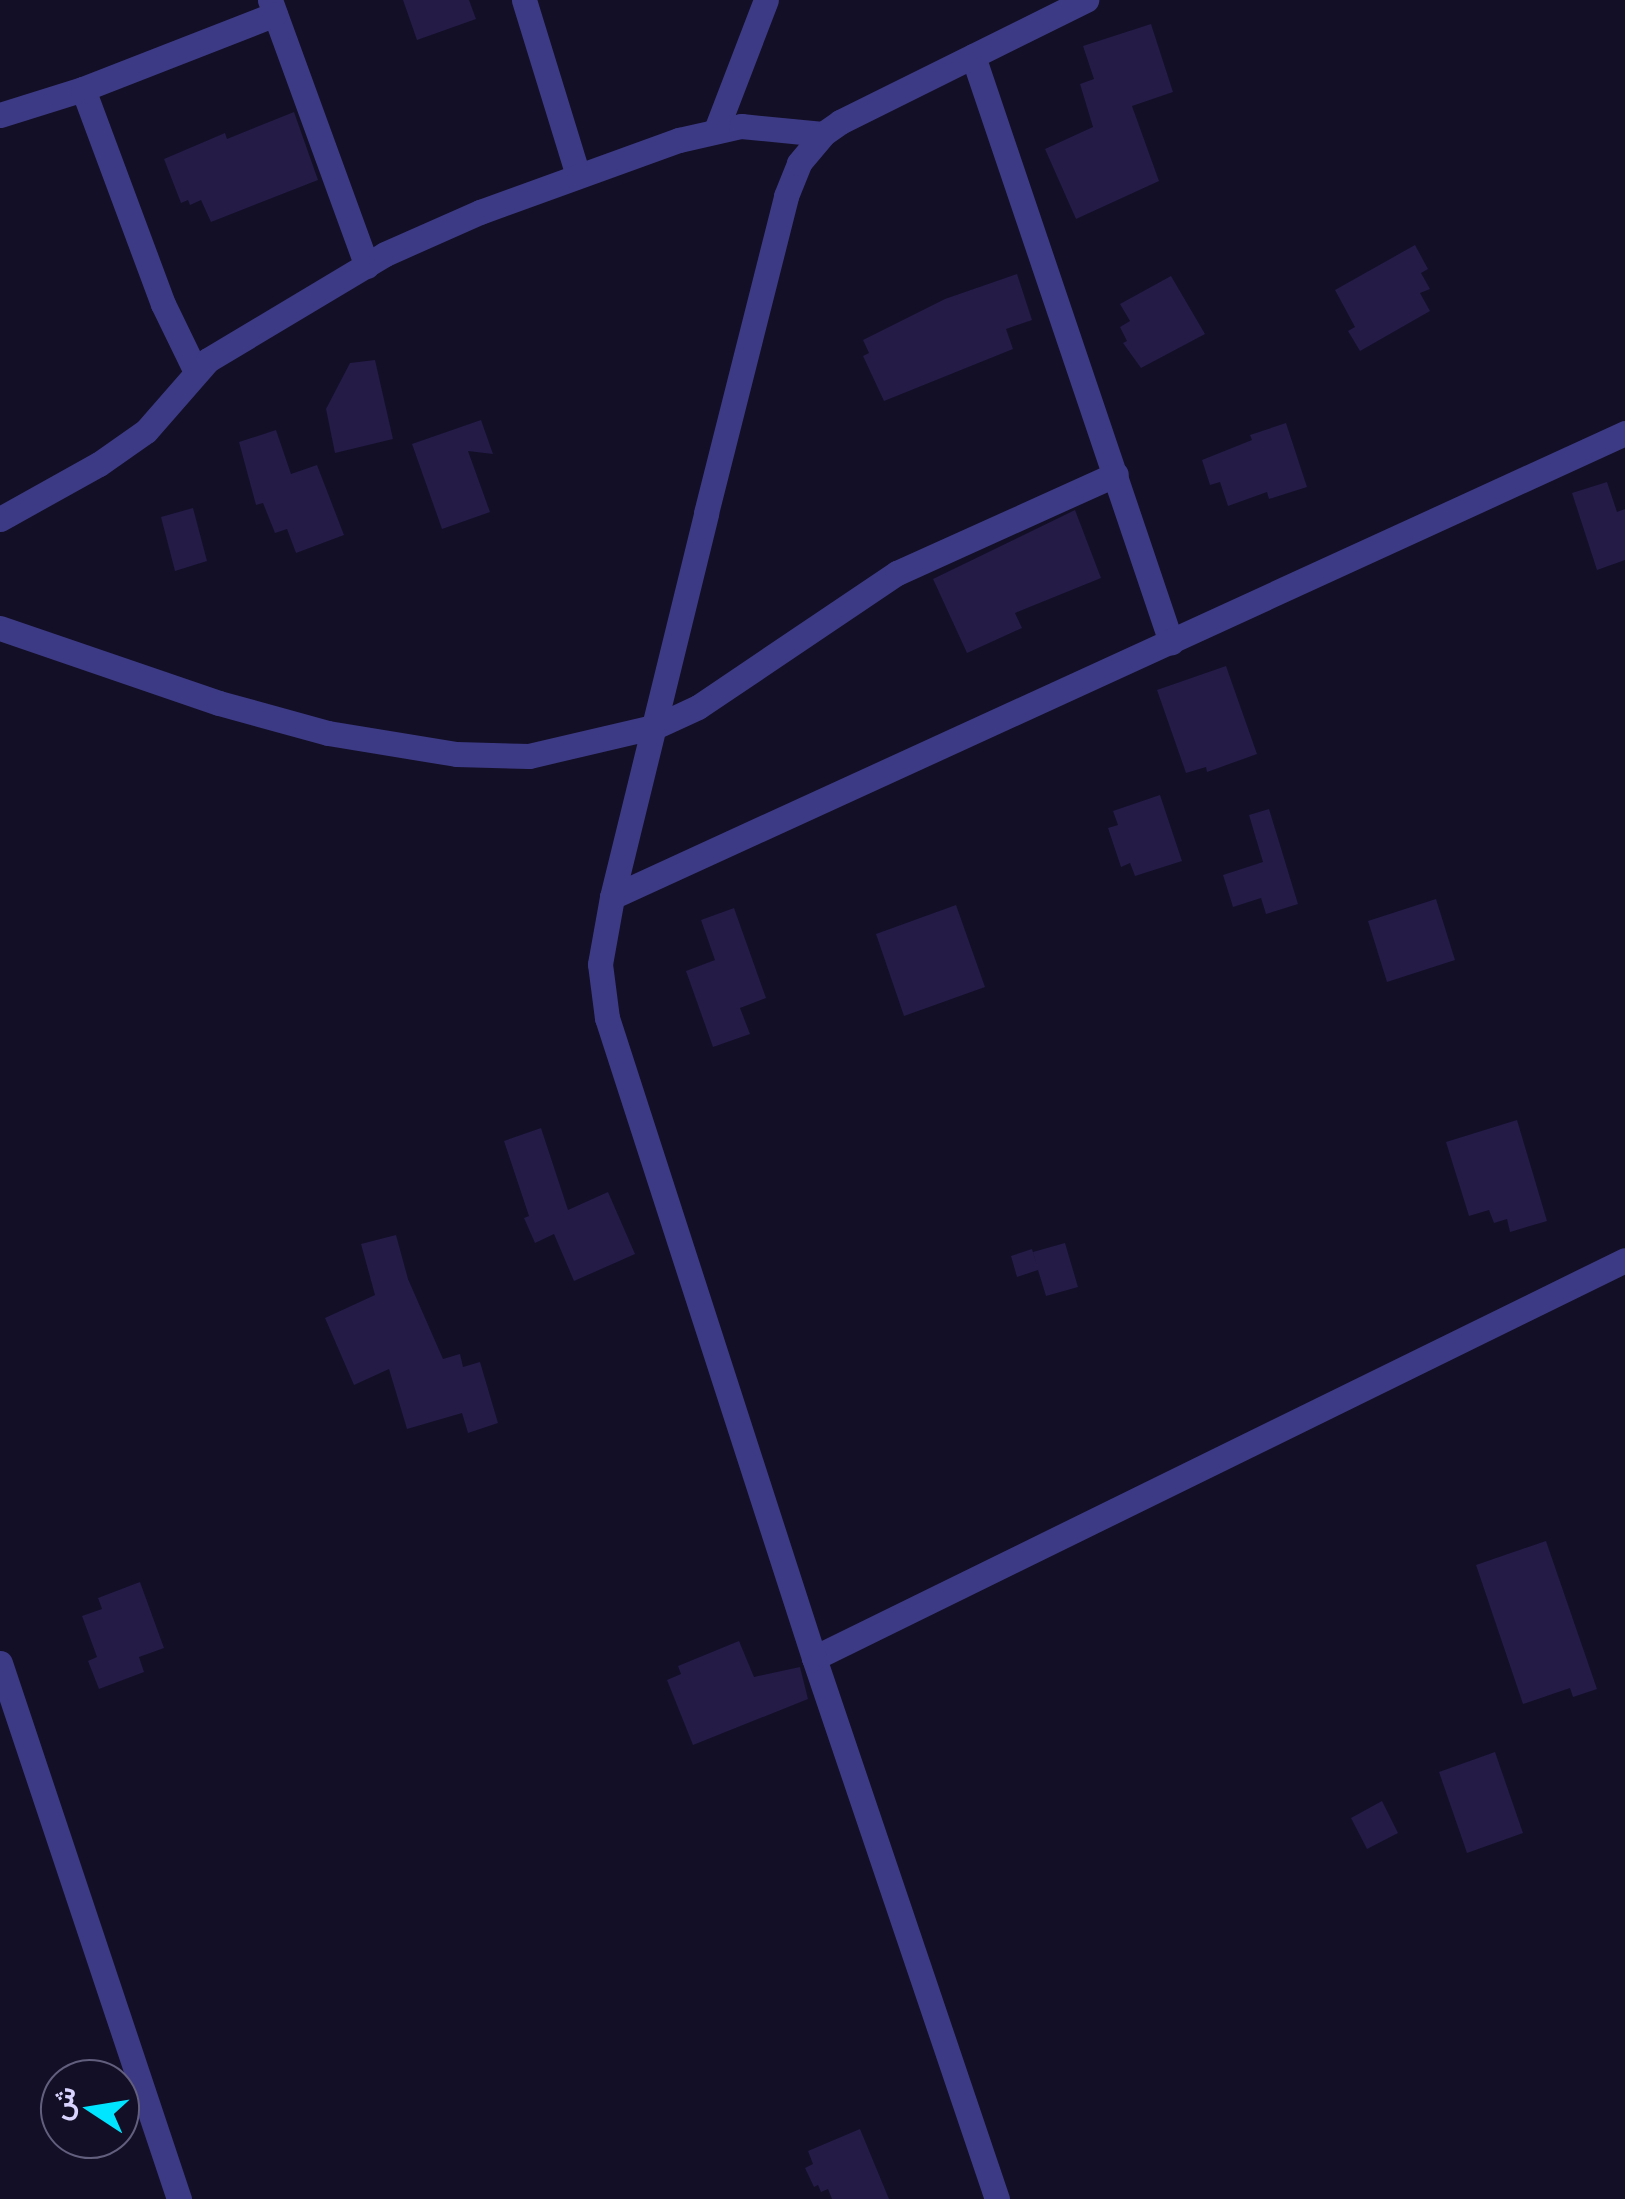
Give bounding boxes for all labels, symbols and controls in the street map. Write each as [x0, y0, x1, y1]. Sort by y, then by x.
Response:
north arrow [40, 2059, 140, 2159]
text: ش [42, 2083, 83, 2123]

